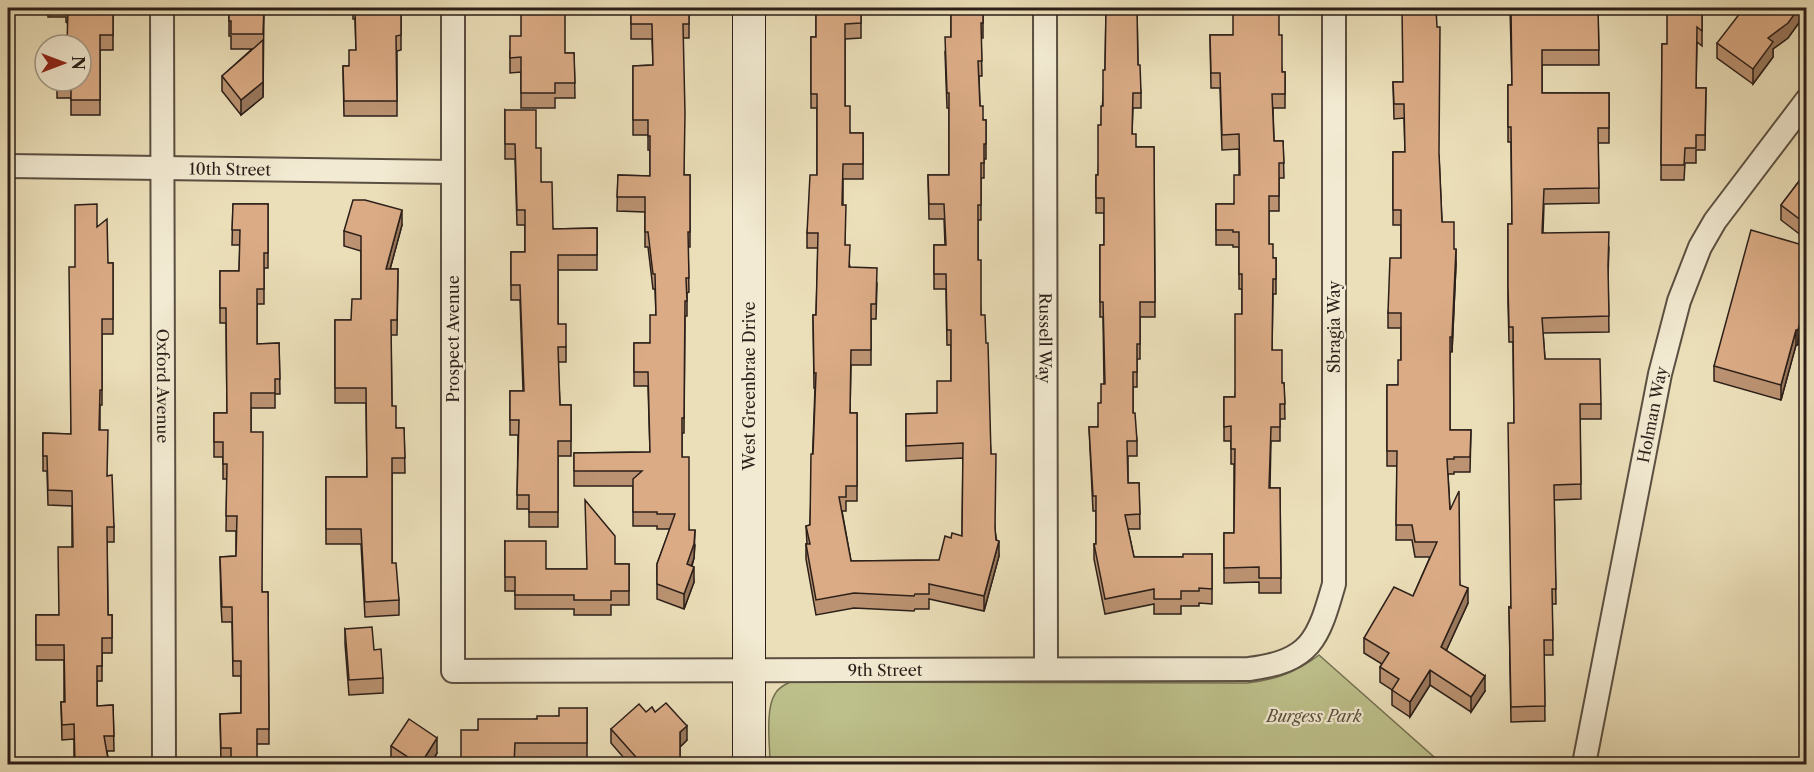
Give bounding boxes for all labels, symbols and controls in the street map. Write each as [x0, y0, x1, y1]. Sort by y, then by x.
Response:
north arrow [33, 33, 93, 93]
text: N [68, 56, 88, 70]
street label: 10th Street [189, 158, 272, 180]
street label: Prospect Avenue [443, 275, 463, 403]
street label: Sbragia Way [1324, 280, 1344, 373]
street label: Russell Way [1035, 293, 1056, 384]
street label: West Greenbrae Drive [739, 302, 759, 471]
street label: Oxford Avenue [153, 329, 173, 443]
street label: Holman Way [1633, 363, 1672, 465]
street label: 9th Street [848, 660, 923, 680]
park label: Burgess Park [1264, 706, 1362, 726]

